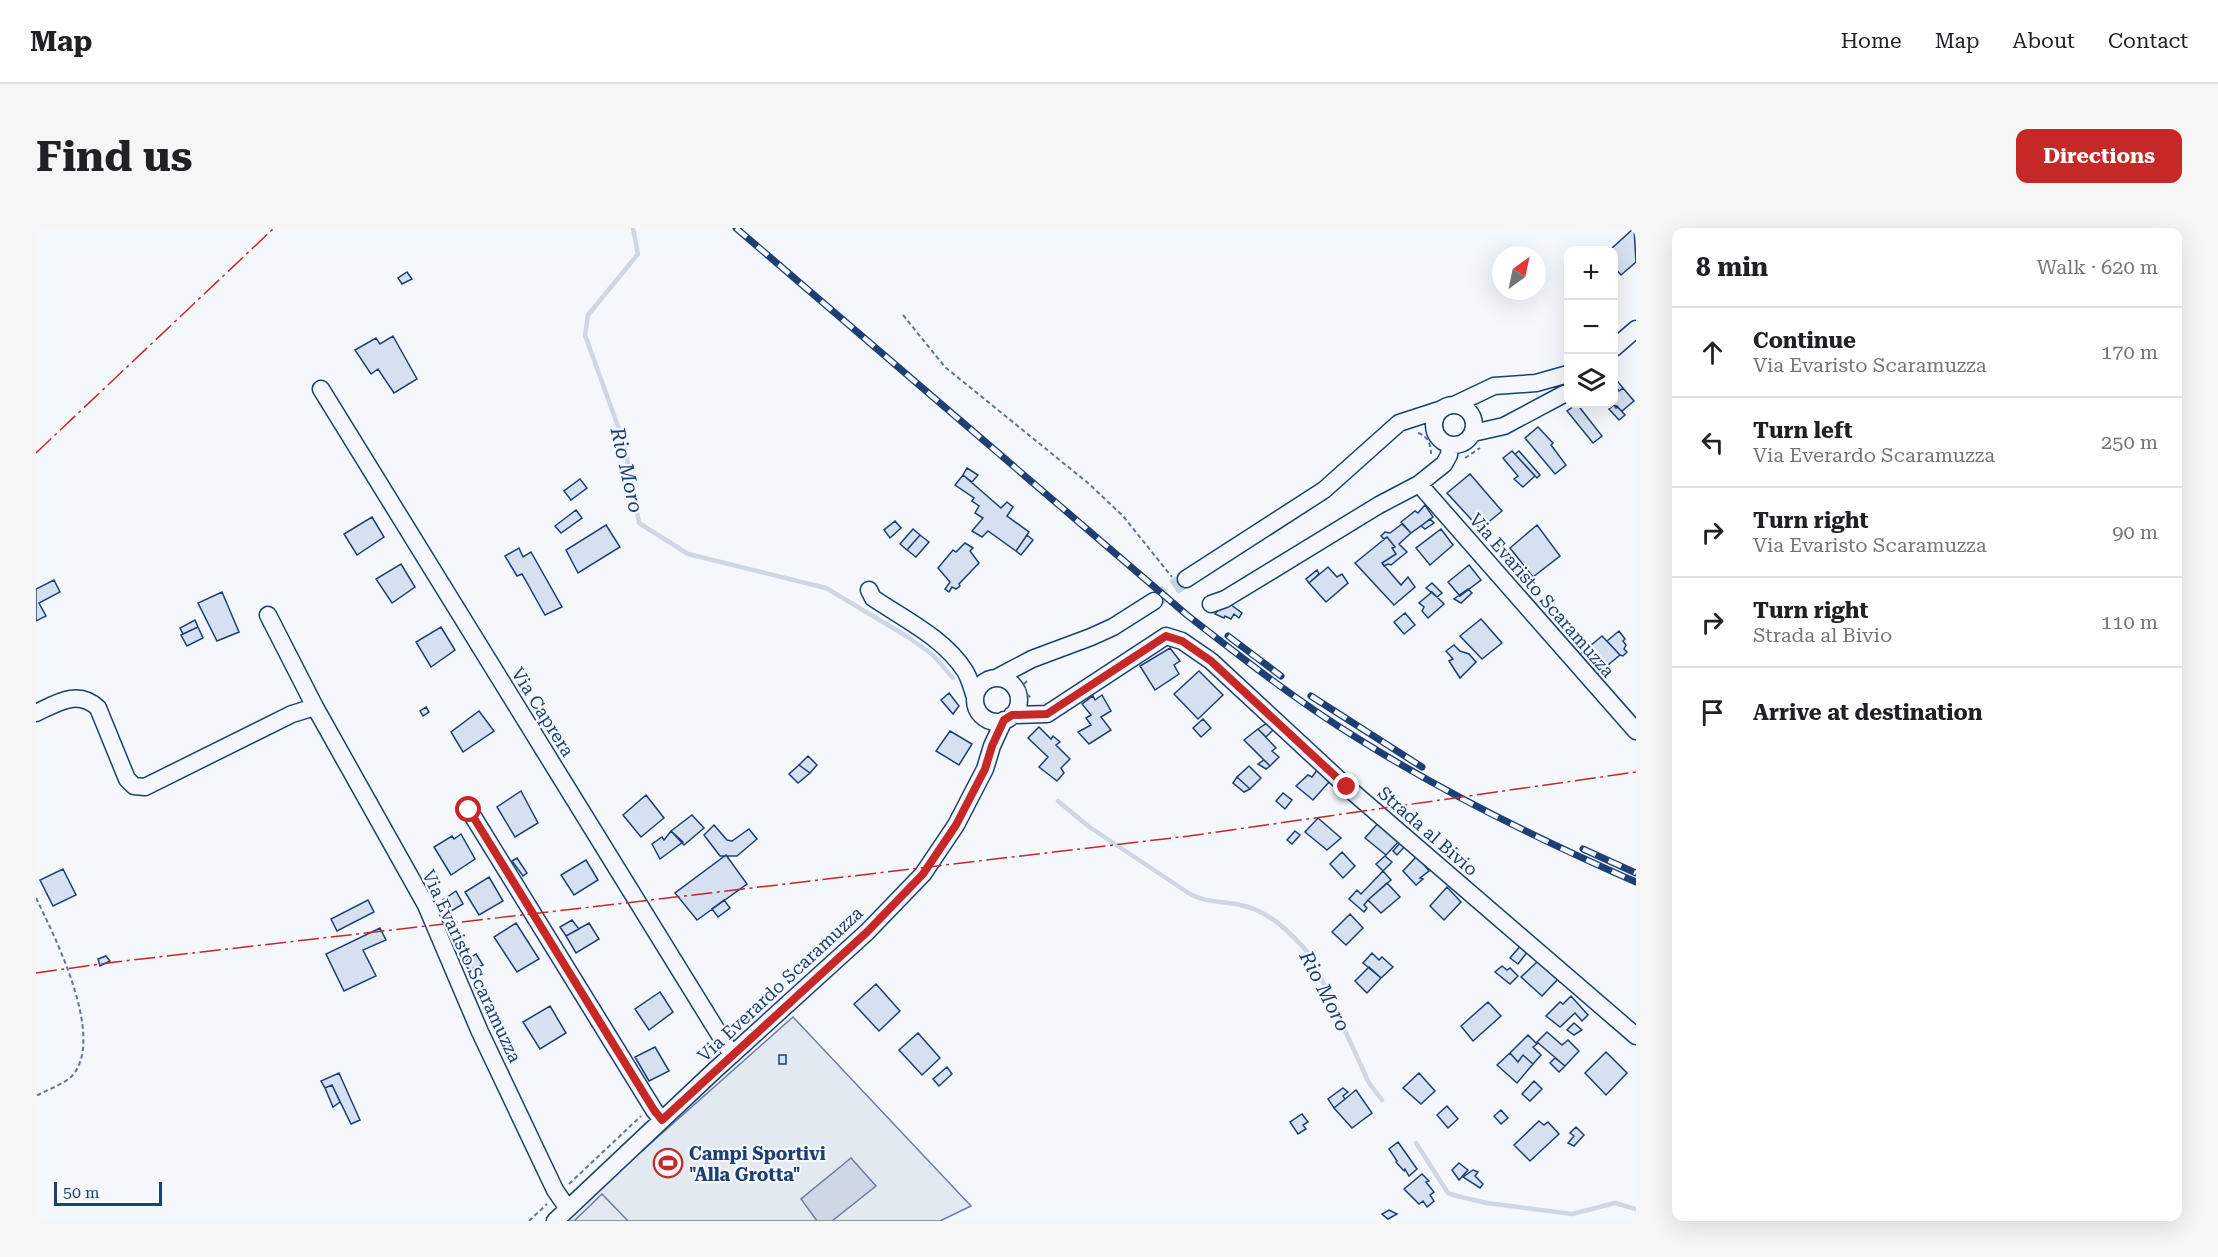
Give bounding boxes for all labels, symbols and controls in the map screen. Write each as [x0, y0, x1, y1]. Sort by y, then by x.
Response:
text: Map [30, 25, 92, 58]
text: Home [1841, 29, 1902, 53]
text: Map [1935, 29, 1980, 53]
text: About [2013, 29, 2075, 53]
text: Contact [2108, 29, 2188, 53]
button: Directions [2016, 129, 2182, 183]
text: Find us [36, 132, 193, 181]
north arrow [1492, 246, 1546, 300]
map controls [1564, 246, 1618, 408]
button: + [1564, 246, 1618, 300]
text: 8 min [1696, 252, 1768, 282]
text: Walk · 620 m [2037, 255, 2158, 279]
button: − [1564, 300, 1618, 354]
text: Continue [1753, 328, 1856, 353]
icon: ahead [1696, 336, 1729, 369]
text: 170 m [2101, 340, 2158, 364]
text: Via Evaristo Scaramuzza [1753, 353, 1987, 377]
button: layers [1564, 354, 1618, 408]
text: Turn left [1753, 418, 1853, 443]
water label: Rio Moro [605, 424, 648, 515]
icon: left [1696, 426, 1729, 459]
text: 250 m [2101, 430, 2158, 454]
text: Via Everardo Scaramuzza [1753, 443, 1995, 467]
text: Turn right [1753, 508, 1868, 533]
street label: Via Evaristo Scaramuzza [1465, 509, 1619, 681]
icon: right [1696, 516, 1729, 549]
text: 90 m [2112, 520, 2158, 544]
text: Via Evaristo Scaramuzza [1753, 533, 1987, 557]
text: Turn right [1753, 598, 1868, 623]
icon: right [1696, 606, 1729, 639]
text: 110 m [2101, 610, 2158, 634]
text: Strada al Bivio [1753, 623, 1892, 647]
street label: Via Caprera [507, 664, 579, 761]
icon: arrive [1696, 696, 1729, 729]
text: Arrive at destination [1753, 700, 1982, 725]
route end [1333, 773, 1359, 799]
street label: Strada al Bivio [1374, 782, 1482, 880]
route start [455, 796, 481, 822]
street label: Via Evaristo Scaramuzza [418, 866, 526, 1066]
street label: Via Everardo Scaramuzza [693, 902, 867, 1066]
water label: Rio Moro [1294, 946, 1355, 1035]
place label: Campi Sportivi "Alla Grotta" [689, 1143, 826, 1185]
sports icon: Campi Sportivi "Alla Grotta" [652, 1147, 684, 1179]
scale bar [54, 1179, 162, 1206]
text: 50 m [63, 1183, 100, 1202]

